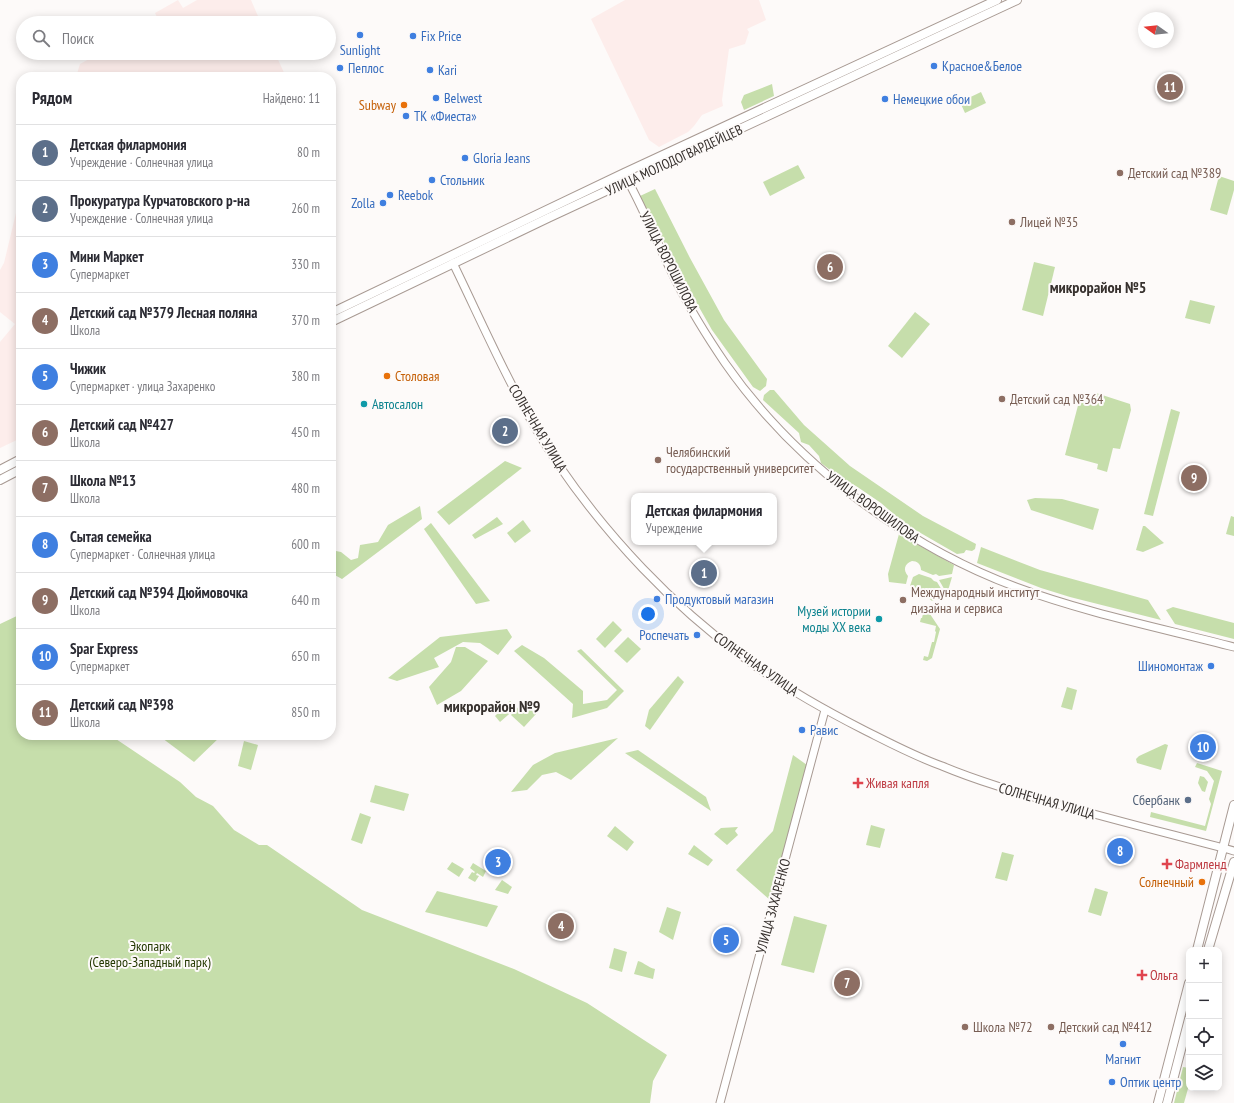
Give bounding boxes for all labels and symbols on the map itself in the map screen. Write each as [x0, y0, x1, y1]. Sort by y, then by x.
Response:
north arrow [1138, 12, 1174, 48]
place label: Fix Price [421, 27, 462, 45]
marker: Sunlight [355, 30, 365, 40]
marker: Fix Price [408, 31, 418, 41]
place label: Sunlight [340, 41, 380, 59]
place label: Красное&Белое [942, 57, 1022, 75]
place label: Пеплос [348, 59, 384, 77]
place label: Kari [438, 61, 457, 79]
marker: Красное&Белое [929, 61, 939, 71]
marker: Пеплос [335, 63, 345, 73]
marker: Kari [425, 65, 435, 75]
pin: 11 [1157, 72, 1183, 102]
place label: Belwest [444, 89, 482, 107]
place label: Немецкие обои [893, 90, 970, 108]
marker: Belwest [431, 93, 441, 103]
marker: Немецкие обои [880, 94, 890, 104]
place label: Subway [359, 96, 397, 114]
marker: Subway [399, 100, 409, 110]
place label: ТК «Фиеста» [414, 107, 477, 125]
marker: ТК «Фиеста» [401, 111, 411, 121]
street label: УЛИЦА МОЛОДОГВАРДЕЙЦЕВ [603, 120, 745, 200]
place label: Gloria Jeans [473, 149, 531, 167]
marker: Gloria Jeans [460, 153, 470, 163]
place label: Детский сад №389 [1128, 164, 1221, 182]
marker: Детский сад №389 [1115, 168, 1125, 178]
place label: Стольник [440, 171, 485, 189]
marker: Стольник [427, 175, 437, 185]
place label: Reebok [398, 186, 434, 204]
marker: Reebok [385, 190, 395, 200]
place label: Zolla [351, 194, 375, 212]
marker: Zolla [378, 198, 388, 208]
street label: УЛИЦА ВОРОШИЛОВА [636, 208, 702, 316]
place label: Лицей №35 [1019, 213, 1078, 231]
marker: Лицей №35 [1007, 217, 1017, 227]
pin: 6 [817, 252, 843, 282]
district label: микрорайон №5 [1050, 277, 1146, 297]
place label: Столовая [395, 367, 439, 385]
marker: Столовая [382, 371, 392, 381]
street label: СОЛНЕЧНАЯ УЛИЦА [505, 381, 572, 476]
place label: Детский сад №364 [1010, 390, 1104, 408]
marker: Детский сад №364 [997, 394, 1007, 404]
place label: Автосалон [372, 395, 423, 413]
marker: Автосалон [359, 399, 369, 409]
pin: 2 [492, 416, 518, 446]
place label: Челябинский государственный университет [666, 443, 814, 477]
marker: Челябинский государственный университет [653, 455, 663, 465]
pin: 9 [1181, 463, 1207, 493]
street label: УЛИЦА ВОРОШИЛОВА [823, 467, 924, 547]
pin: 1 [691, 558, 717, 588]
place label: Международный институт дизайна и сервиса [911, 583, 1040, 617]
place label: Продуктовый магазин [665, 590, 774, 608]
marker: Продуктовый магазин [652, 594, 662, 604]
marker: Международный институт дизайна и сервиса [898, 595, 908, 605]
place label: Музей истории моды XX века [797, 602, 871, 636]
your location [638, 604, 658, 624]
marker: Музей истории моды XX века [874, 614, 884, 624]
place label: Роспечать [639, 626, 689, 644]
street label: СОЛНЕЧНАЯ УЛИЦА [710, 628, 802, 700]
marker: Роспечать [692, 630, 702, 640]
place label: Шиномонтаж [1138, 657, 1203, 675]
marker: Шиномонтаж [1206, 661, 1216, 671]
district label: микрорайон №9 [444, 696, 540, 716]
place label: Равис [810, 721, 838, 739]
marker: Равис [797, 725, 807, 735]
pin: 10 [1190, 732, 1216, 762]
place label: Живая капля [865, 774, 929, 792]
marker: Живая капля [853, 778, 863, 788]
street label: СОЛНЕЧНАЯ УЛИЦА [997, 779, 1098, 823]
place label: Сбербанк [1133, 791, 1181, 809]
marker: Сбербанк [1183, 795, 1193, 805]
pin: 8 [1107, 836, 1133, 866]
pin: 3 [485, 847, 511, 877]
place label: Фармленд [1175, 855, 1227, 873]
street label: УЛИЦА ЗАХАРЕНКО [752, 856, 794, 956]
marker: Фармленд [1162, 859, 1172, 869]
place label: Солнечный [1139, 873, 1194, 891]
marker: Солнечный [1197, 877, 1207, 887]
pin: 4 [548, 911, 574, 941]
pin: 5 [713, 925, 739, 955]
park label: Экопарк (Северо-Западный парк) [89, 937, 211, 971]
place label: Ольга [1150, 966, 1178, 984]
pin: 7 [834, 968, 860, 998]
marker: Ольга [1137, 970, 1147, 980]
place label: Школа №72 [973, 1018, 1033, 1036]
place label: Детский сад №412 [1059, 1018, 1152, 1036]
marker: Школа №72 [960, 1022, 970, 1032]
marker: Детский сад №412 [1046, 1022, 1056, 1032]
marker: Магнит [1118, 1039, 1128, 1049]
place label: Магнит [1105, 1050, 1141, 1068]
place label: Оптик центр [1120, 1073, 1181, 1091]
marker: Оптик центр [1107, 1077, 1117, 1087]

